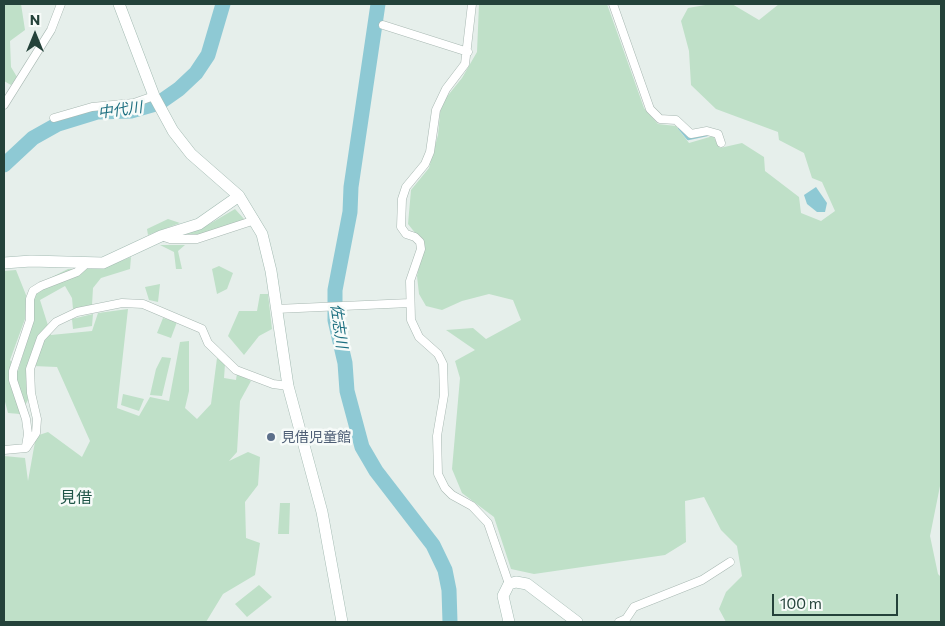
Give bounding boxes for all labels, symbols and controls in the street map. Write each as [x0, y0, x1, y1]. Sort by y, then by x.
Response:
north arrow [10, 10, 60, 60]
text: N [30, 11, 40, 28]
water label: 中代川 [96, 98, 144, 122]
water label: 佐志川 [327, 302, 351, 350]
place label: 見借児童館 [281, 429, 351, 445]
marker: 見借児童館 [265, 431, 277, 443]
district label: 見借 [60, 488, 92, 508]
scale bar [775, 584, 901, 616]
text: 100 m [780, 594, 822, 612]

